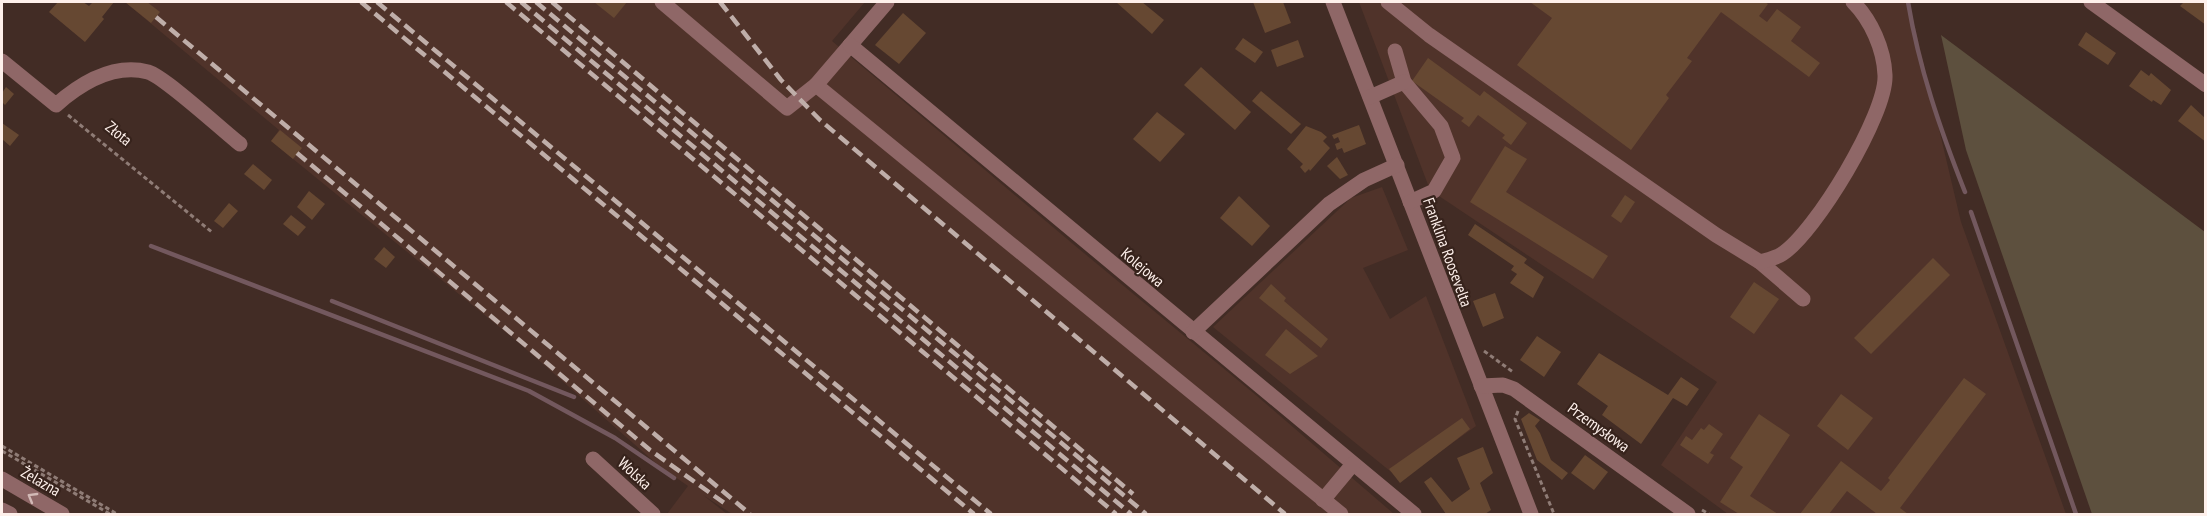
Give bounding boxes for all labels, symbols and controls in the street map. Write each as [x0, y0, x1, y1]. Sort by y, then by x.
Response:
street label: Złota [102, 116, 136, 150]
street label: Franklina Roosevelta [1419, 195, 1477, 309]
street label: Kolejowa [1117, 243, 1169, 291]
street label: Przemysłowa [1564, 398, 1634, 456]
street label: Wolska [614, 452, 656, 494]
street label: Żelazna [18, 462, 64, 500]
one-way arrow [28, 492, 38, 504]

